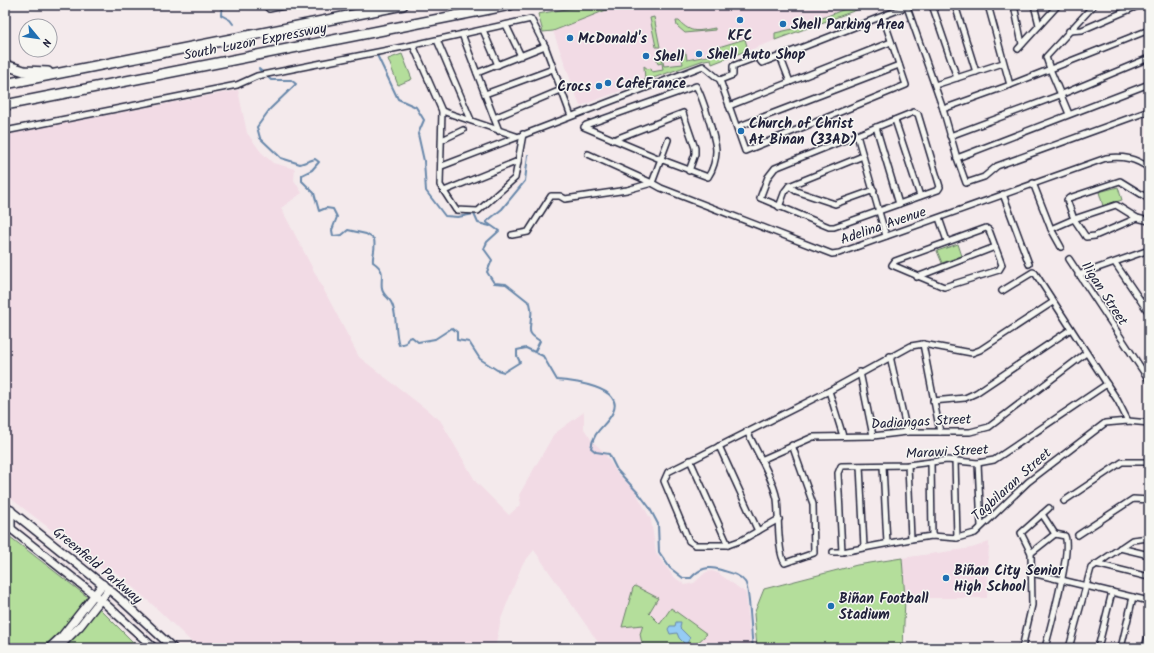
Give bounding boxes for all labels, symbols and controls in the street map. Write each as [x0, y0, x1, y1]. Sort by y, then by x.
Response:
place label: Shell Parking Area [791, 14, 904, 36]
marker: KFC [735, 15, 745, 25]
street label: South Luzon Expressway [182, 17, 329, 67]
north arrow [18, 18, 58, 58]
marker: Shell Parking Area [778, 19, 788, 29]
place label: KFC [728, 25, 752, 47]
place label: McDonald's [578, 28, 647, 50]
marker: McDonald's [565, 33, 575, 43]
text: N [36, 35, 55, 50]
place label: Shell Auto Shop [707, 44, 806, 66]
place label: Shell [654, 46, 684, 68]
marker: Shell Auto Shop [694, 49, 704, 59]
marker: Shell [641, 51, 651, 61]
place label: CafeFrance [616, 73, 686, 95]
place label: Crocs [558, 76, 591, 98]
marker: CafeFrance [603, 78, 613, 88]
marker: Crocs [594, 81, 604, 91]
place label: Church of Christ At Binan (33AD) [749, 113, 858, 151]
marker: Church of Christ At Binan (33AD) [736, 126, 746, 136]
street label: Adelina Avenue [837, 201, 930, 251]
street label: Iligan Street [1075, 257, 1134, 331]
street label: Dadiangas Street [870, 408, 972, 436]
street label: Marawi Street [905, 439, 989, 465]
street label: Tagbilaran Street [967, 442, 1057, 527]
street label: Greenfield Parkway [48, 522, 147, 610]
place label: Biñan City Senior High School [954, 560, 1064, 598]
marker: Biñan City Senior High School [941, 573, 951, 583]
place label: Biñan Football Stadium [839, 588, 929, 626]
marker: Biñan Football Stadium [826, 601, 836, 611]

